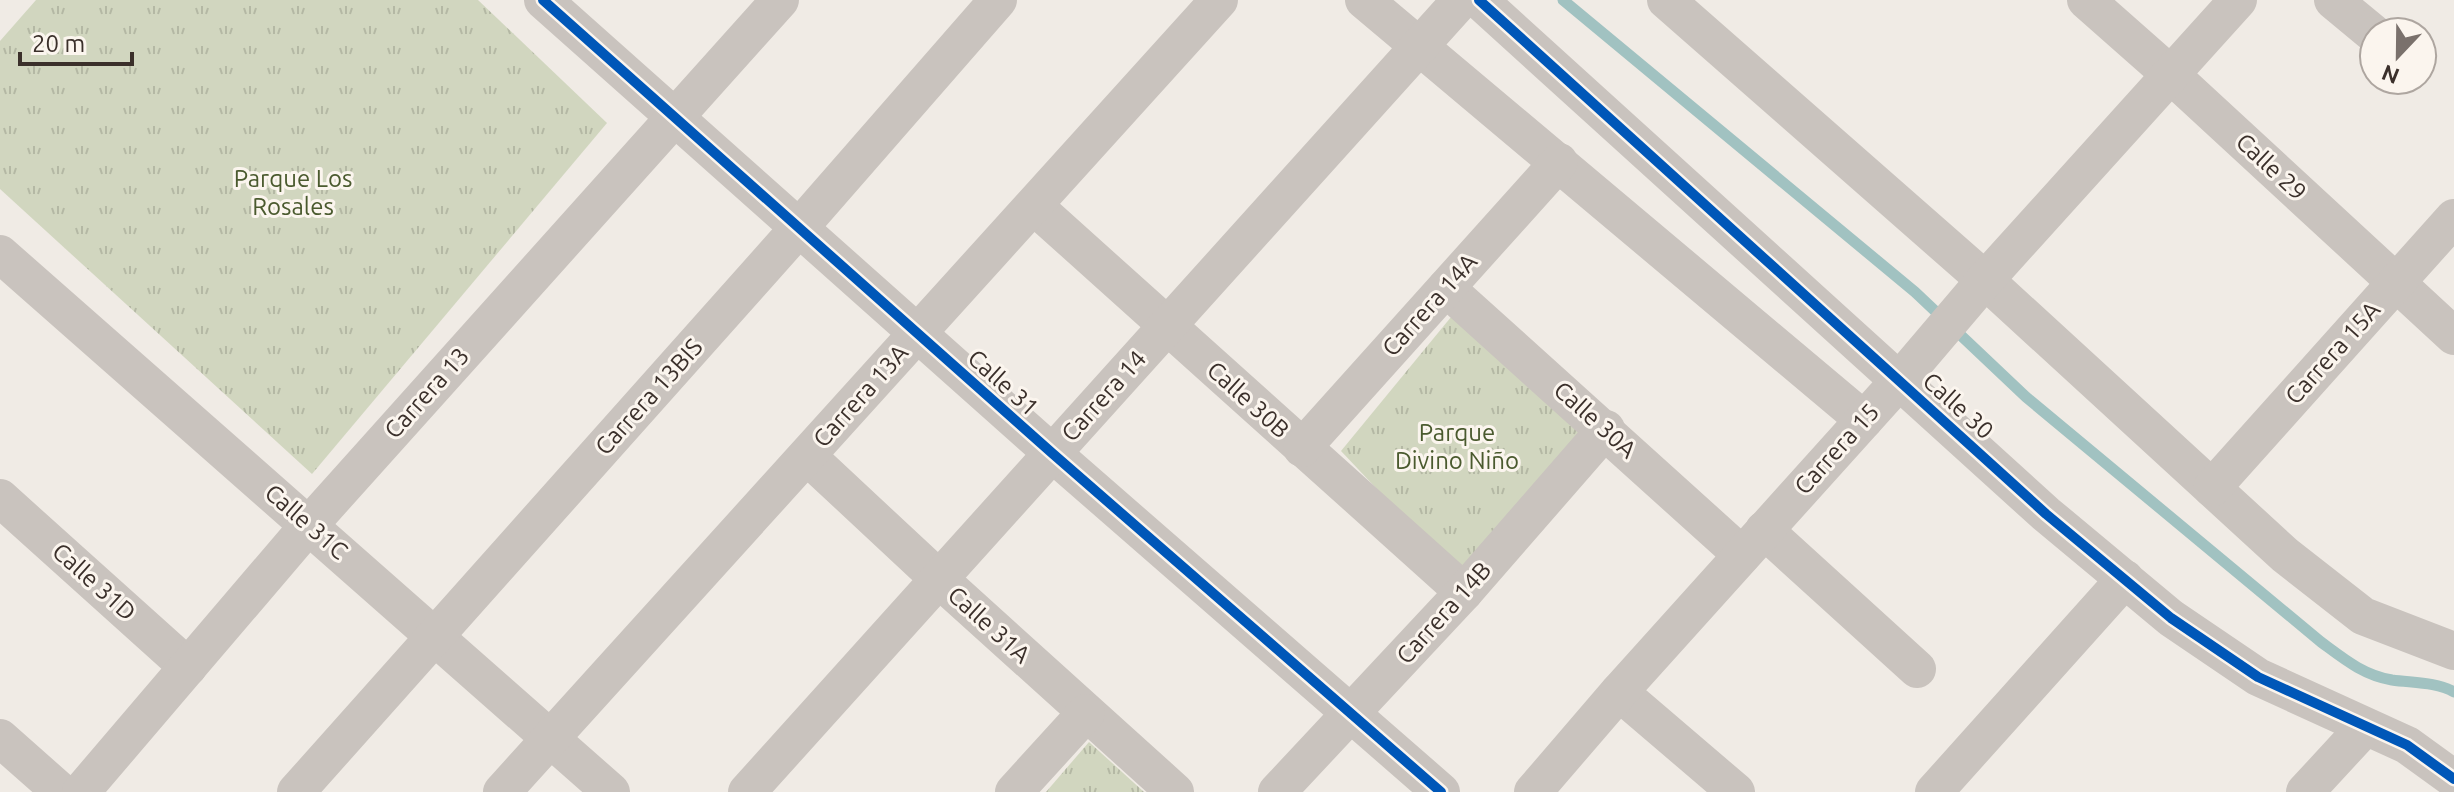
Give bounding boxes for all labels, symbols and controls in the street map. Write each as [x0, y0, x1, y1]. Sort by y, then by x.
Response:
scale bar [20, 16, 132, 66]
north arrow [2358, 16, 2438, 96]
text: 20 m [32, 30, 85, 57]
text: N [2378, 60, 2403, 90]
street label: Calle 29 [2231, 128, 2312, 206]
park label: Parque Los Rosales [234, 165, 352, 220]
street label: Carrera 14A [1377, 248, 1483, 361]
street label: Carrera 15A [2280, 296, 2386, 409]
street label: Carrera 13BIS [590, 333, 708, 460]
street label: Carrera 13A [808, 339, 914, 452]
street label: Carrera 13 [379, 342, 474, 443]
street label: Calle 31 [963, 344, 1044, 421]
street label: Carrera 14 [1056, 345, 1151, 446]
street label: Calle 30B [1202, 356, 1295, 443]
street label: Calle 30 [1918, 367, 1999, 444]
street label: Calle 30A [1549, 376, 1642, 464]
street label: Carrera 15 [1789, 398, 1884, 499]
park label: Parque Divino Niño [1395, 419, 1519, 474]
street label: Calle 31C [260, 479, 353, 565]
street label: Calle 31D [47, 537, 141, 626]
street label: Carrera 14B [1391, 556, 1496, 669]
street label: Calle 31A [943, 581, 1036, 669]

